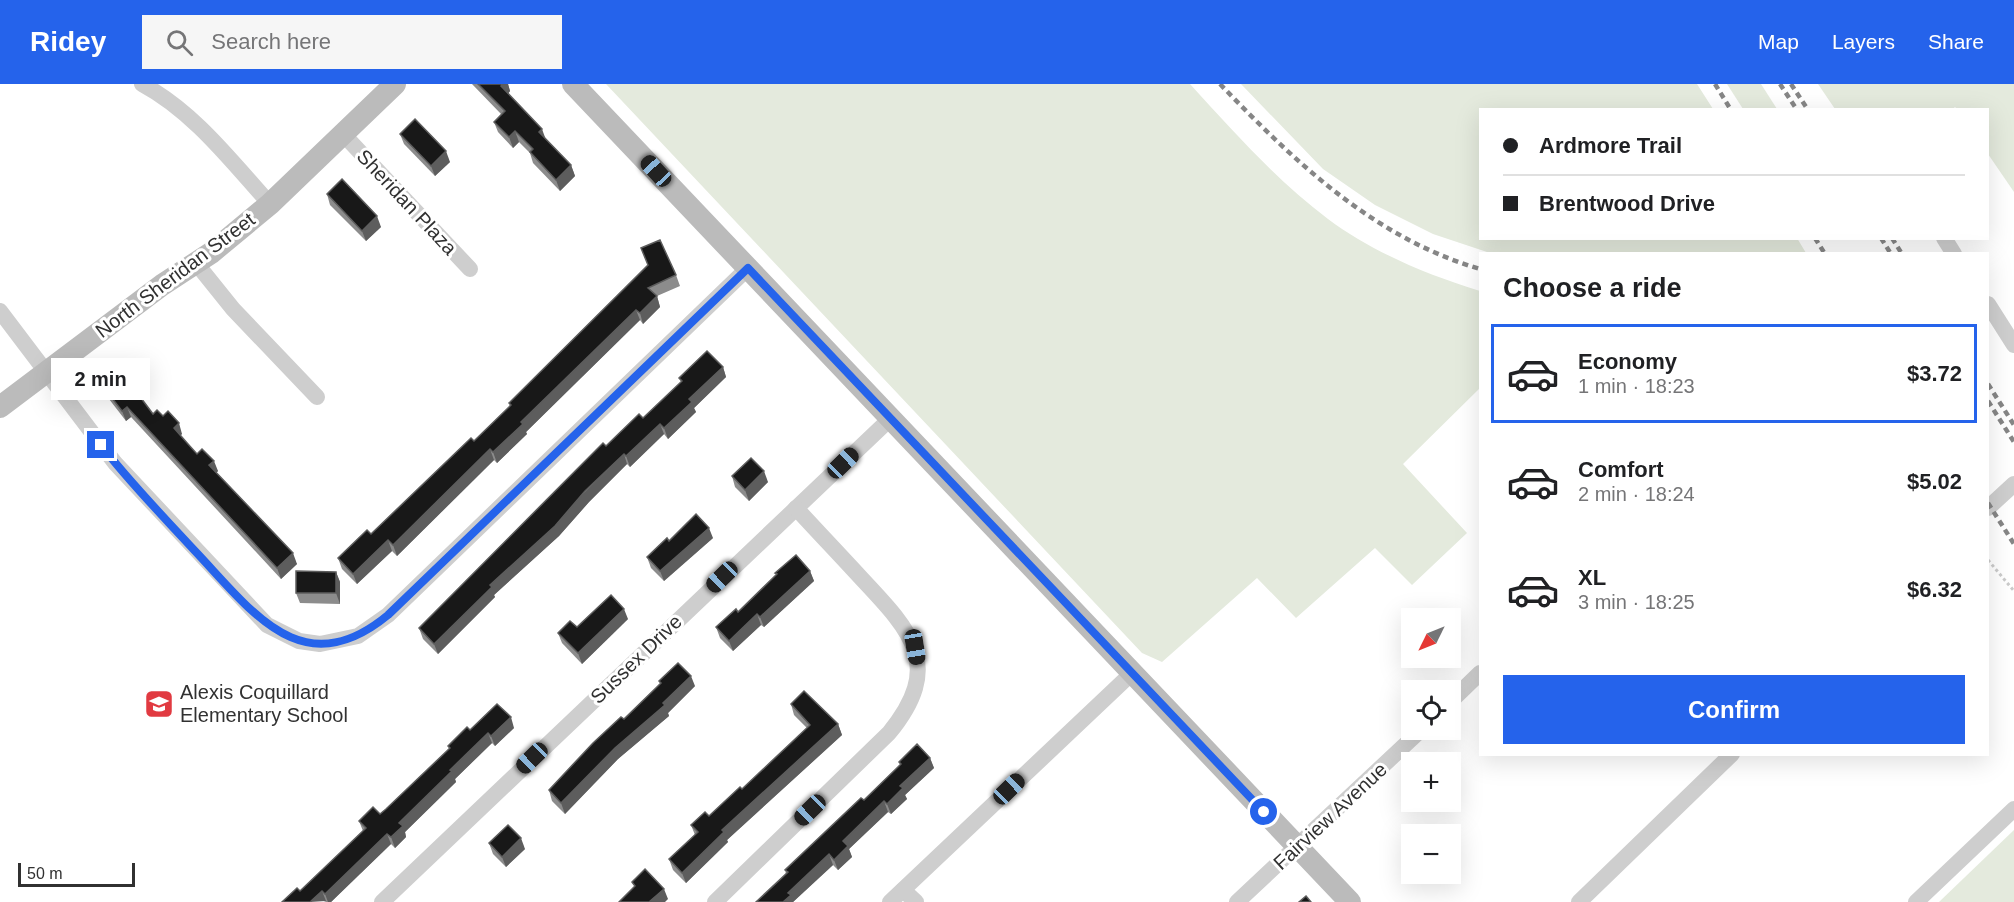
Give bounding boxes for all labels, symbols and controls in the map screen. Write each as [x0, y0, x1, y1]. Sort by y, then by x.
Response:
search box [142, 15, 562, 69]
text: Ridey [30, 26, 106, 57]
icon: search [163, 26, 196, 59]
text: Search here [211, 29, 331, 54]
text: Map [1758, 30, 1799, 53]
text: Layers [1832, 30, 1895, 53]
text: Share [1928, 30, 1984, 53]
text: Ardmore Trail [1539, 133, 1682, 158]
street label: Sheridan Plaza [353, 145, 462, 260]
car [637, 152, 675, 190]
text: Brentwood Drive [1539, 191, 1715, 216]
street label: North Sheridan Street [91, 208, 259, 342]
text: Choose a ride [1503, 273, 1682, 303]
icon: car [1506, 347, 1560, 401]
text: Economy [1578, 349, 1677, 374]
callout: 2 min [51, 358, 150, 400]
text: $3.72 [1907, 361, 1962, 386]
text: 2 min [74, 368, 127, 390]
text: 1 min · 18:23 [1578, 375, 1695, 397]
route end [87, 431, 114, 458]
car [824, 444, 862, 482]
icon: car [1506, 455, 1560, 509]
text: Comfort [1578, 457, 1664, 482]
text: $5.02 [1907, 469, 1962, 494]
text: 2 min · 18:24 [1578, 483, 1695, 505]
car [703, 558, 741, 596]
icon: car [1506, 563, 1560, 617]
text: XL [1578, 565, 1606, 590]
text: $6.32 [1907, 577, 1962, 602]
text: 3 min · 18:25 [1578, 591, 1695, 613]
north arrow [1401, 608, 1461, 668]
map controls [1401, 608, 1461, 884]
street label: Sussex Drive [586, 610, 686, 708]
car [903, 628, 927, 666]
button: Confirm [1503, 675, 1965, 744]
button: locate [1401, 680, 1461, 740]
place label: Alexis Coquillard Elementary School [180, 681, 348, 726]
school or university icon: Alexis Coquillard Elementary School [143, 688, 175, 720]
car [513, 739, 551, 777]
button: + [1401, 752, 1461, 812]
street label: Fairview Avenue [1269, 758, 1391, 874]
car [990, 770, 1028, 808]
car [791, 791, 829, 829]
route start [1250, 798, 1277, 825]
button: − [1401, 824, 1461, 884]
scale bar [18, 860, 135, 888]
text: 50 m [27, 865, 63, 882]

